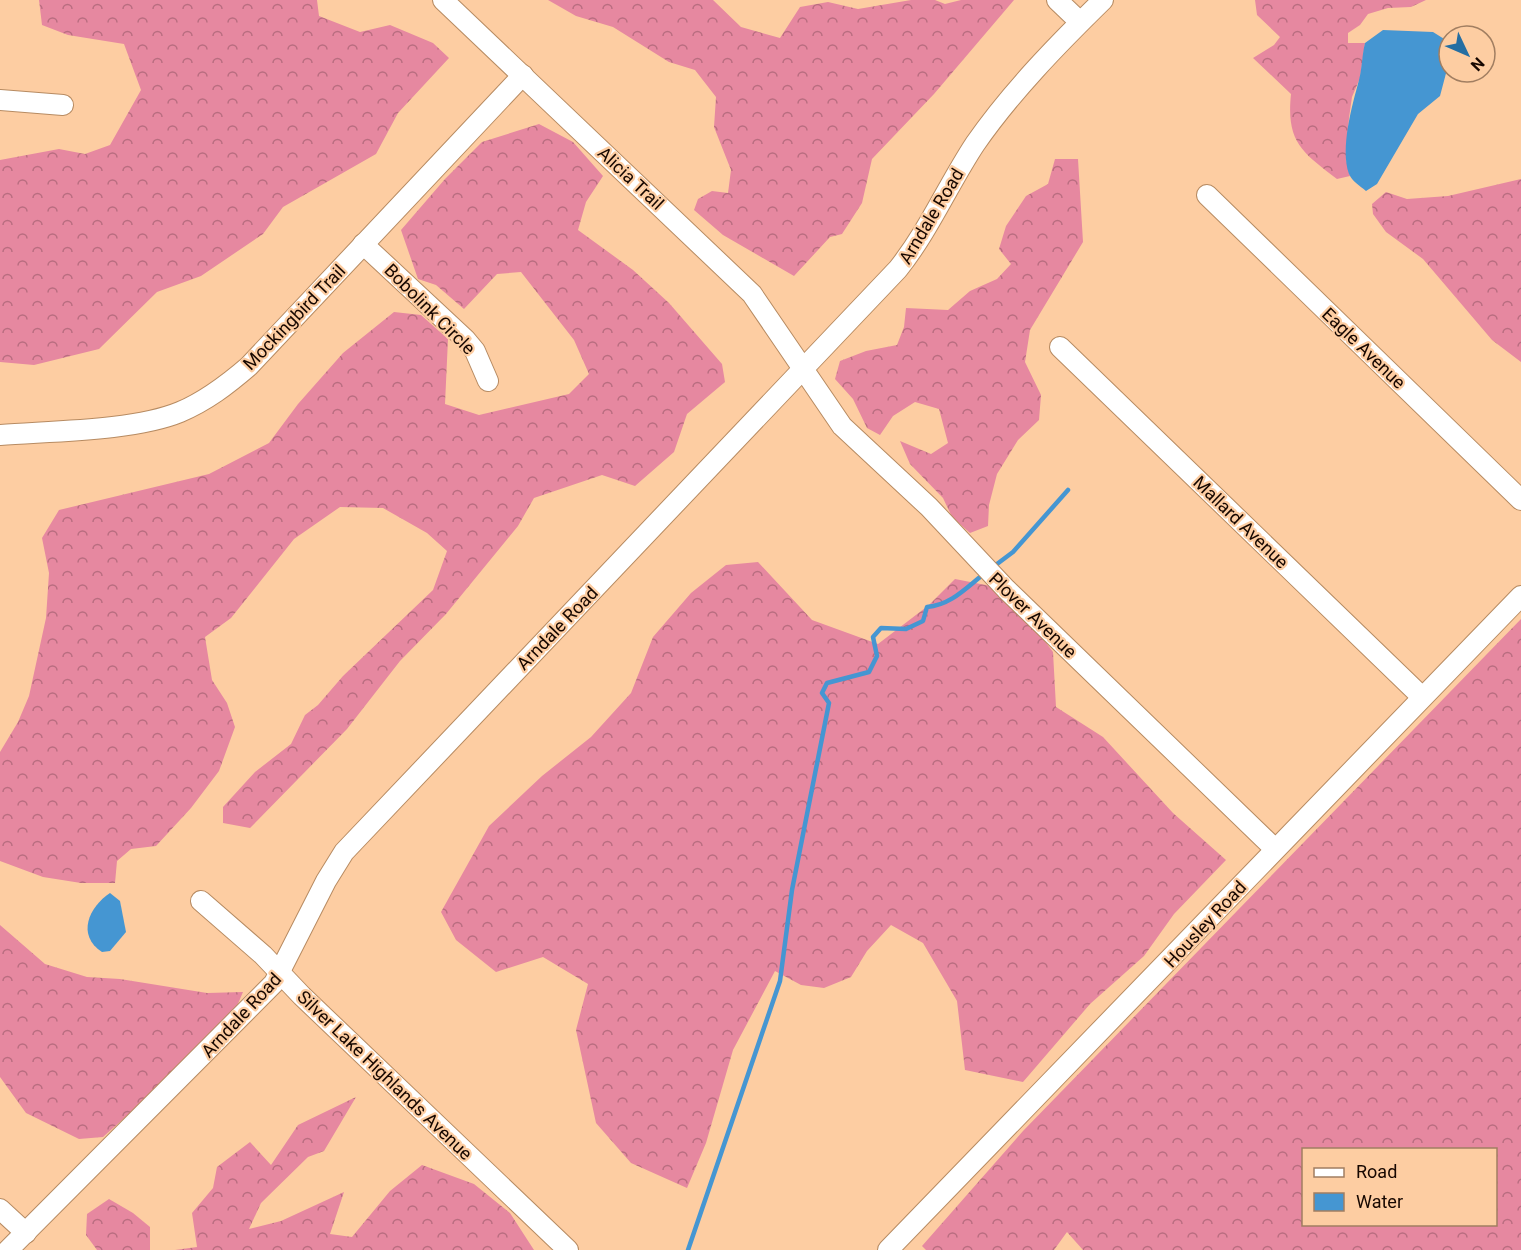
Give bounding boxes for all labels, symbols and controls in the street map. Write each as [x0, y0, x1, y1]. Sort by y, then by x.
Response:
north arrow [1437, 24, 1497, 84]
text: N [1467, 53, 1488, 75]
street label: Alicia Trail [594, 142, 668, 214]
street label: Arndale Road [894, 165, 968, 267]
street label: Bobolink Circle [380, 259, 480, 359]
street label: Mockingbird Trail [239, 260, 349, 374]
street label: Eagle Avenue [1318, 303, 1410, 393]
street label: Mallard Avenue [1189, 472, 1293, 572]
street label: Plover Avenue [985, 568, 1081, 662]
street label: Arndale Road [512, 582, 602, 674]
street label: Housley Road [1160, 876, 1250, 972]
street label: Arndale Road [197, 969, 285, 1061]
street label: Silver Lake Highlands Avenue [293, 986, 477, 1164]
legend [1302, 1148, 1497, 1226]
text: Road [1356, 1161, 1397, 1182]
text: Water [1356, 1191, 1403, 1212]

